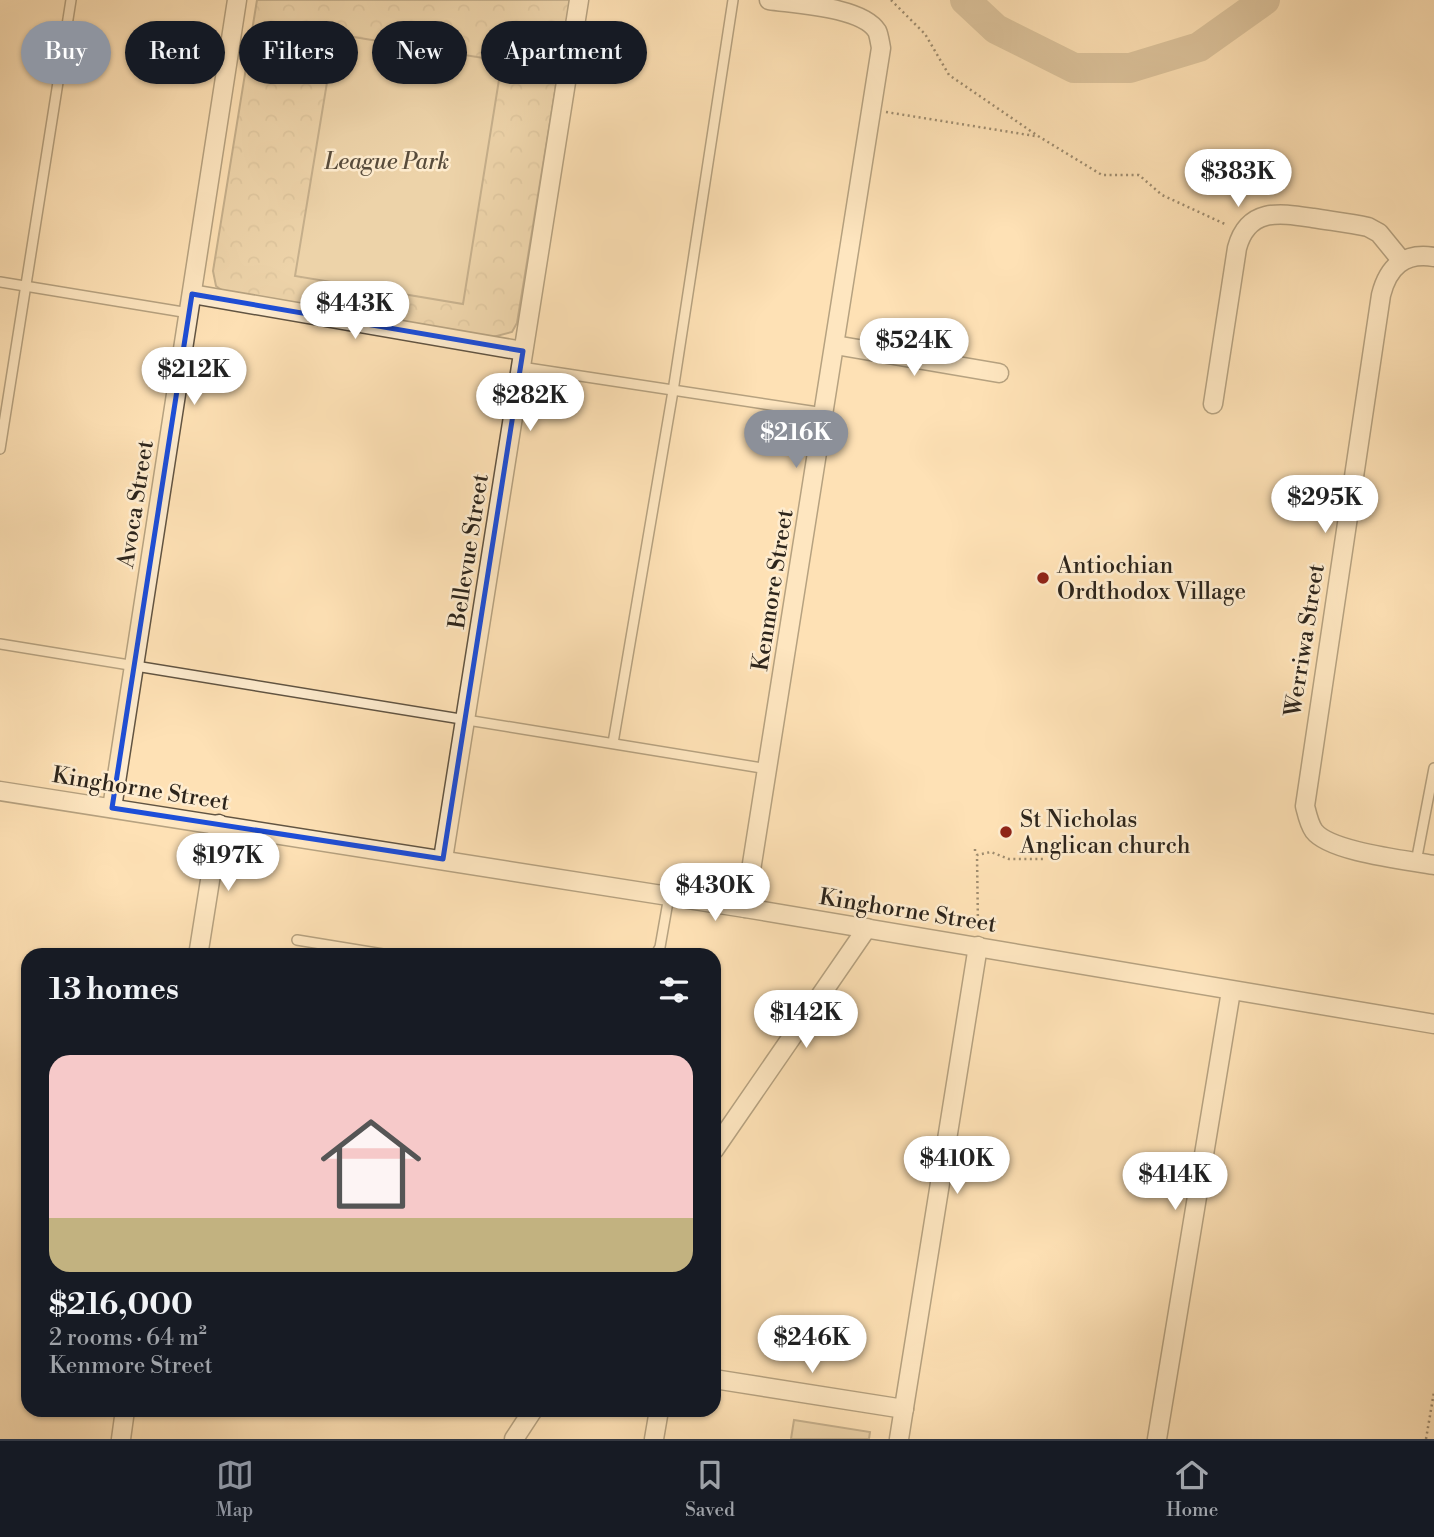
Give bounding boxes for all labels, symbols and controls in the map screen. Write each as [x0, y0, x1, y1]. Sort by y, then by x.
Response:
chip: Buy [21, 21, 111, 84]
chip: Rent [125, 21, 225, 84]
chip: Filters [239, 21, 358, 84]
chip: New [372, 21, 467, 84]
chip: Apartment [481, 21, 647, 84]
park label: League Park [324, 148, 449, 176]
pin: $383K [1189, 150, 1287, 209]
text: $383K [1201, 158, 1275, 186]
pin: $443K [306, 282, 404, 341]
text: $443K [316, 290, 394, 318]
pin: $524K [865, 318, 963, 378]
text: $524K [876, 327, 952, 355]
pin: $212K [145, 348, 243, 407]
text: $212K [158, 356, 230, 384]
pin: $282K [481, 374, 579, 433]
text: $282K [492, 382, 568, 410]
pin: $216K [747, 410, 845, 470]
text: $216K [760, 419, 832, 447]
street label: Avoca Street [112, 438, 160, 571]
street label: Bellevue Street [443, 472, 495, 632]
pin: $295K [1276, 476, 1374, 535]
text: $295K [1287, 484, 1363, 512]
street label: Kenmore Street [746, 507, 800, 673]
place label: Antiochian Ordthodox Village [1056, 552, 1246, 606]
street label: Werriwa Street [1279, 562, 1331, 719]
marker: Antiochian Ordthodox Village [1035, 570, 1051, 586]
street label: Kinghorne Street [50, 761, 232, 817]
place label: St Nicholas Anglican church [1019, 806, 1191, 860]
marker: St Nicholas Anglican church [998, 824, 1014, 840]
pin: $197K [179, 834, 277, 893]
text: $197K [192, 842, 264, 870]
pin: $430K [666, 864, 764, 923]
text: $430K [676, 872, 754, 900]
street label: Kinghorne Street [817, 883, 999, 939]
text: 13 homes [49, 971, 179, 1009]
icon: filters [655, 971, 693, 1009]
pin: $142K [757, 990, 855, 1050]
text: $142K [770, 999, 842, 1027]
icon: home [308, 1101, 434, 1227]
pin: $410K [908, 1136, 1006, 1196]
text: $410K [920, 1145, 994, 1173]
pin: $414K [1126, 1152, 1224, 1212]
text: $414K [1139, 1161, 1211, 1189]
text: $216,000 [49, 1286, 193, 1324]
pin: $246K [763, 1316, 861, 1375]
text: 2 rooms · 64 m² [49, 1324, 207, 1352]
text: $246K [774, 1324, 850, 1352]
text: Kenmore Street [49, 1352, 213, 1380]
tab: Map [216, 1456, 254, 1522]
tab: Saved [685, 1456, 735, 1522]
tab: Home [1166, 1456, 1218, 1522]

